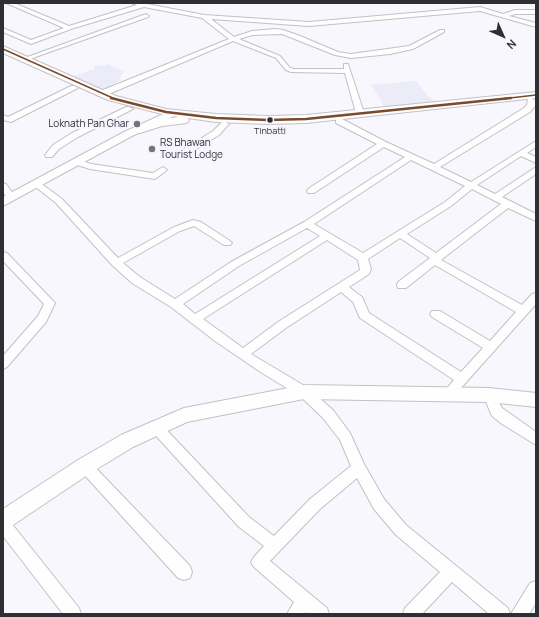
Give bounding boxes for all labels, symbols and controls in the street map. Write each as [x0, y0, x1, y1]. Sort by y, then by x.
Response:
north arrow [483, 16, 523, 56]
text: N [504, 37, 520, 53]
marker: Tinbatti [265, 115, 275, 125]
place label: Loknath Pan Ghar [48, 118, 129, 130]
marker: Loknath Pan Ghar [132, 119, 142, 129]
place label: Tinbatti [254, 126, 286, 136]
place label: RS Bhawan Tourist Lodge [160, 137, 223, 160]
marker: RS Bhawan Tourist Lodge [147, 144, 157, 154]

